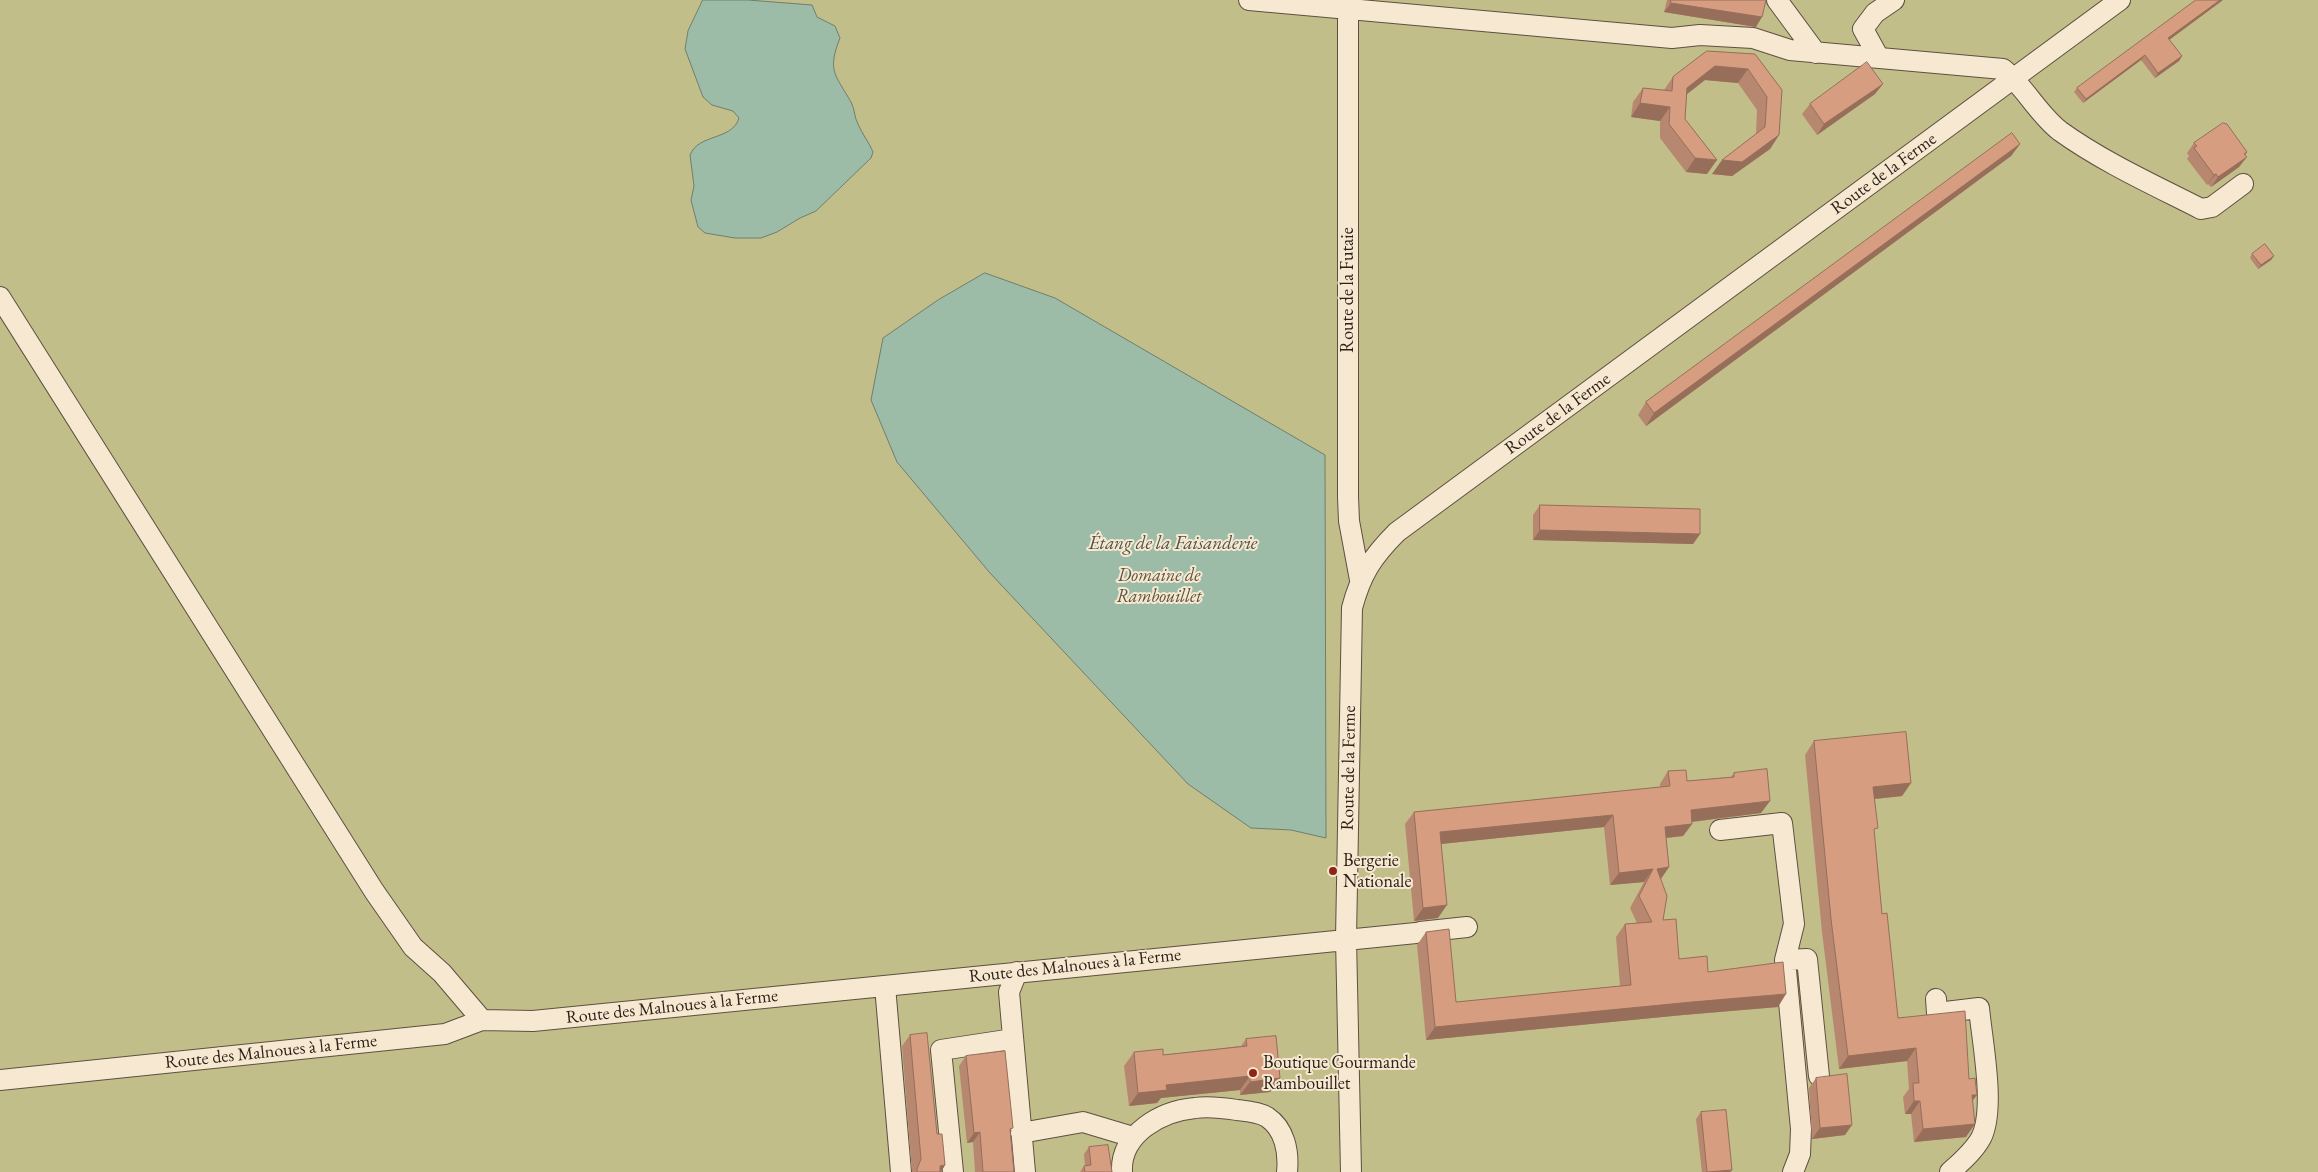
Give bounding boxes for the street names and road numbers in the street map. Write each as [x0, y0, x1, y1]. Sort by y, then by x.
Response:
street label: Route de la Ferme [1827, 129, 1941, 219]
street label: Route de la Futaie [1337, 227, 1359, 353]
street label: Route de la Ferme [1501, 369, 1615, 459]
street label: Route de la Ferme [1337, 705, 1361, 831]
street label: Route des Malnoues à la Ferme [968, 944, 1182, 988]
street label: Route des Malnoues à la Ferme [565, 985, 779, 1029]
street label: Route des Malnoues à la Ferme [164, 1030, 378, 1074]

